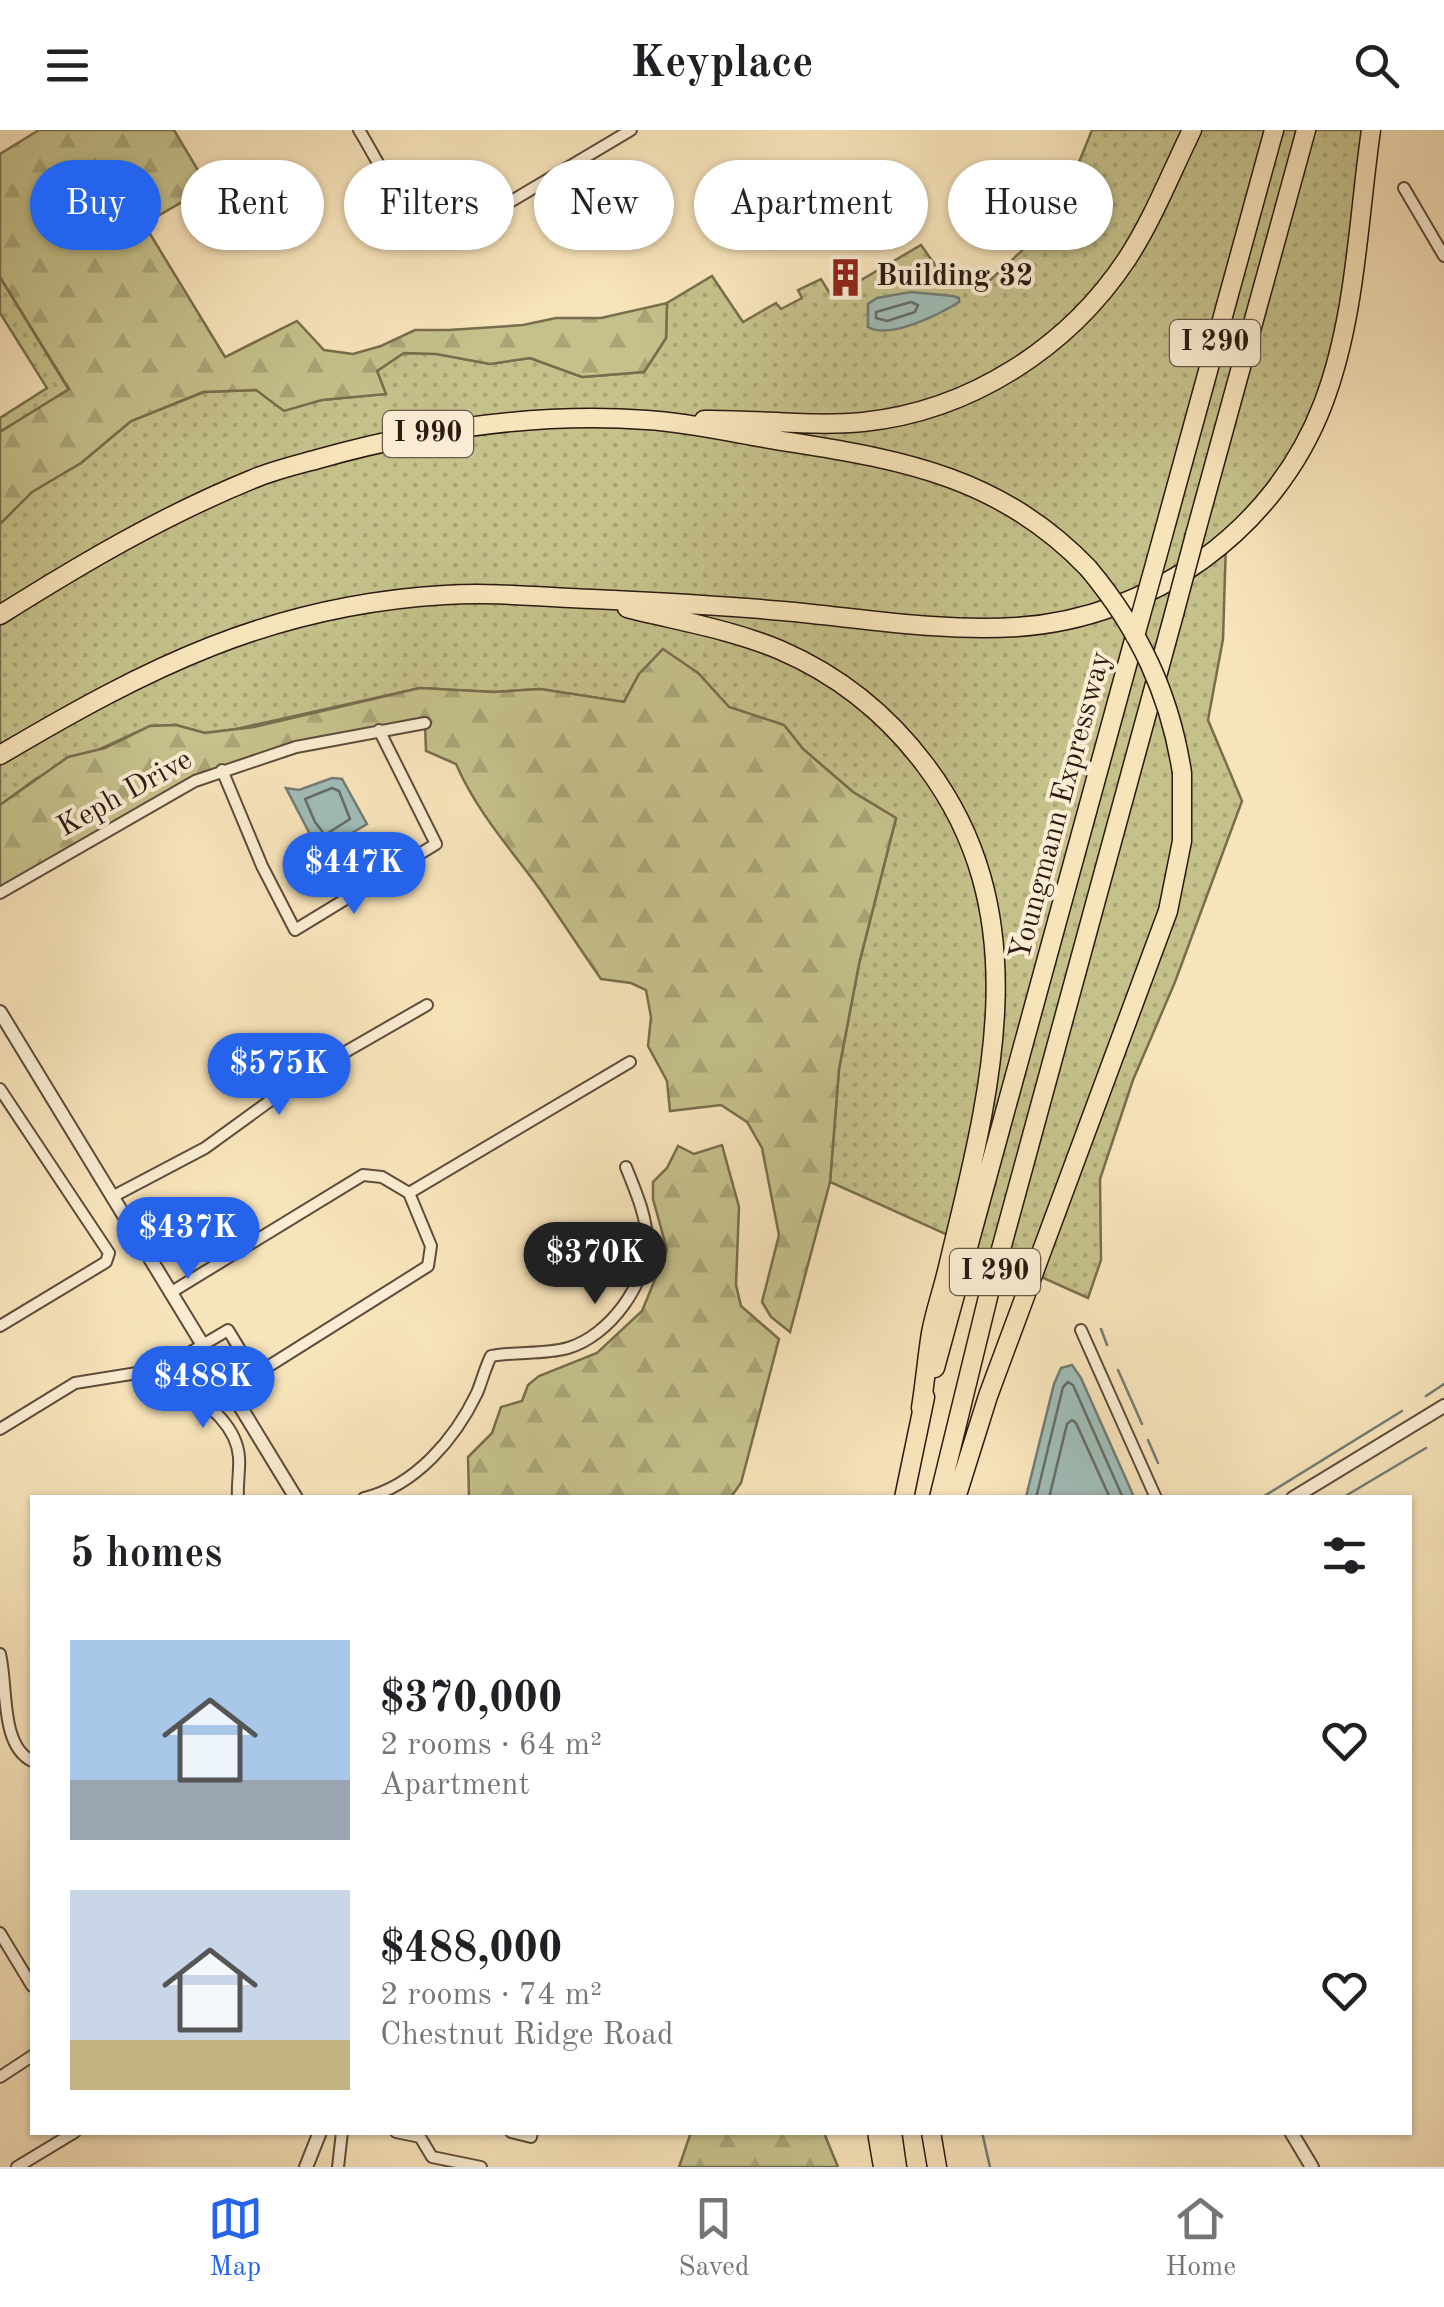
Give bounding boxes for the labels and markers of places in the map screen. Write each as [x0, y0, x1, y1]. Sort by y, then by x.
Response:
building icon: Building 32 [825, 256, 867, 298]
place label: Building 32 [876, 262, 1033, 292]
pin: $447K [284, 832, 424, 917]
pin: $575K [209, 1033, 349, 1118]
pin: $437K [118, 1197, 258, 1282]
pin: $370K [525, 1222, 665, 1307]
pin: $488K [133, 1346, 273, 1431]

